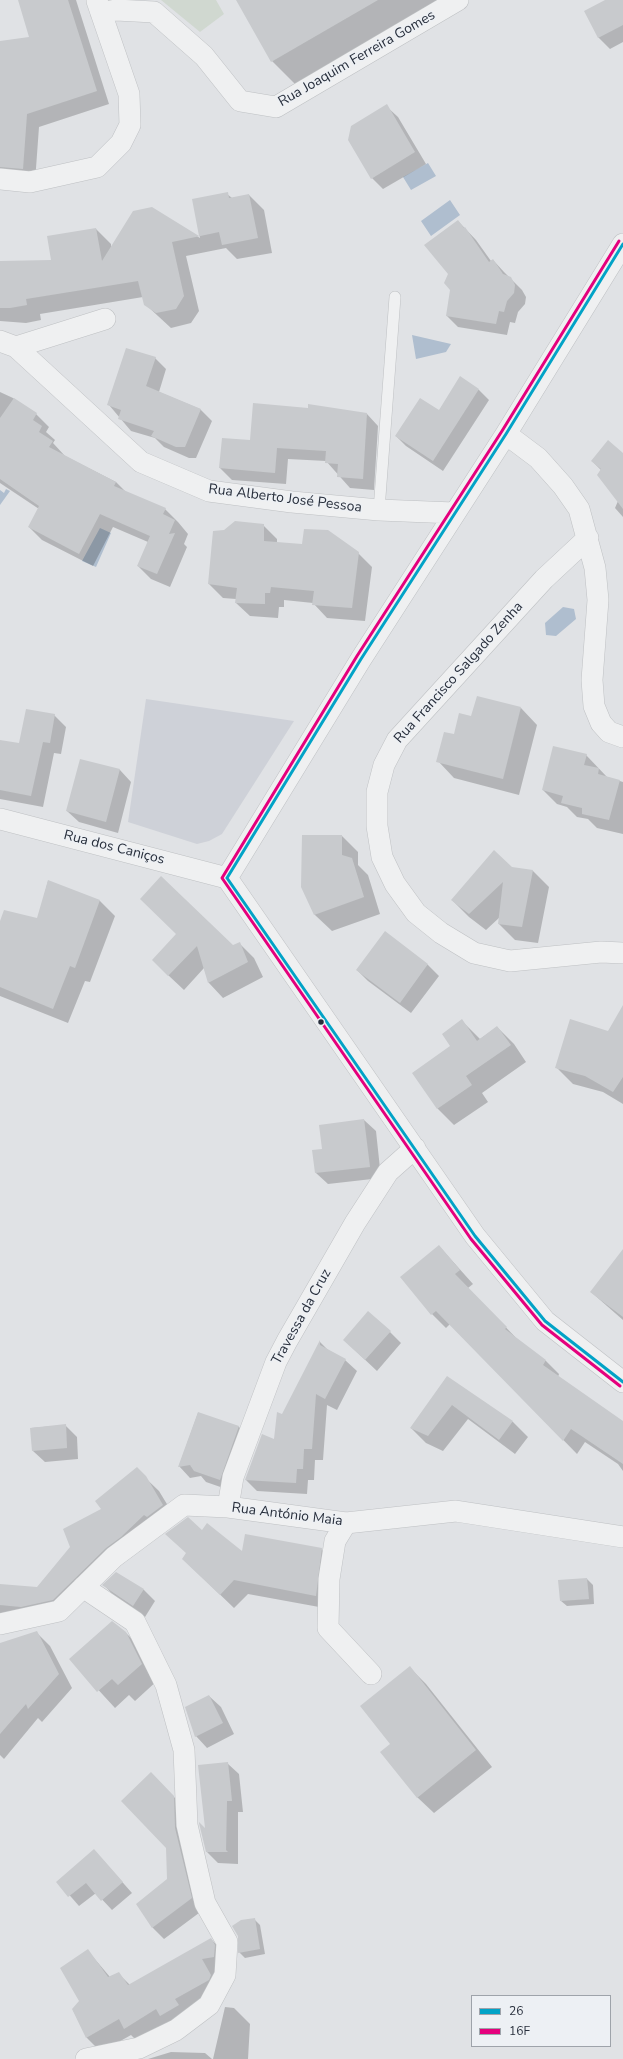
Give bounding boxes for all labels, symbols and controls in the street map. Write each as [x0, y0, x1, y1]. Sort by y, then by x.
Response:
street label: Rua Joaquim Ferreira Gomes [276, 7, 438, 111]
street label: Rua Alberto José Pessoa [207, 481, 363, 517]
street label: Rua Francisco Salgado Zenha [391, 599, 527, 747]
street label: Rua dos Caniços [62, 827, 166, 869]
unlabelled marker [316, 1017, 326, 1027]
street label: Travessa da Cruz [269, 1266, 335, 1368]
street label: Rua António Maia [231, 1500, 343, 1530]
legend [471, 1995, 611, 2047]
text: 26 [509, 2003, 523, 2019]
text: 16F [509, 2023, 530, 2039]

